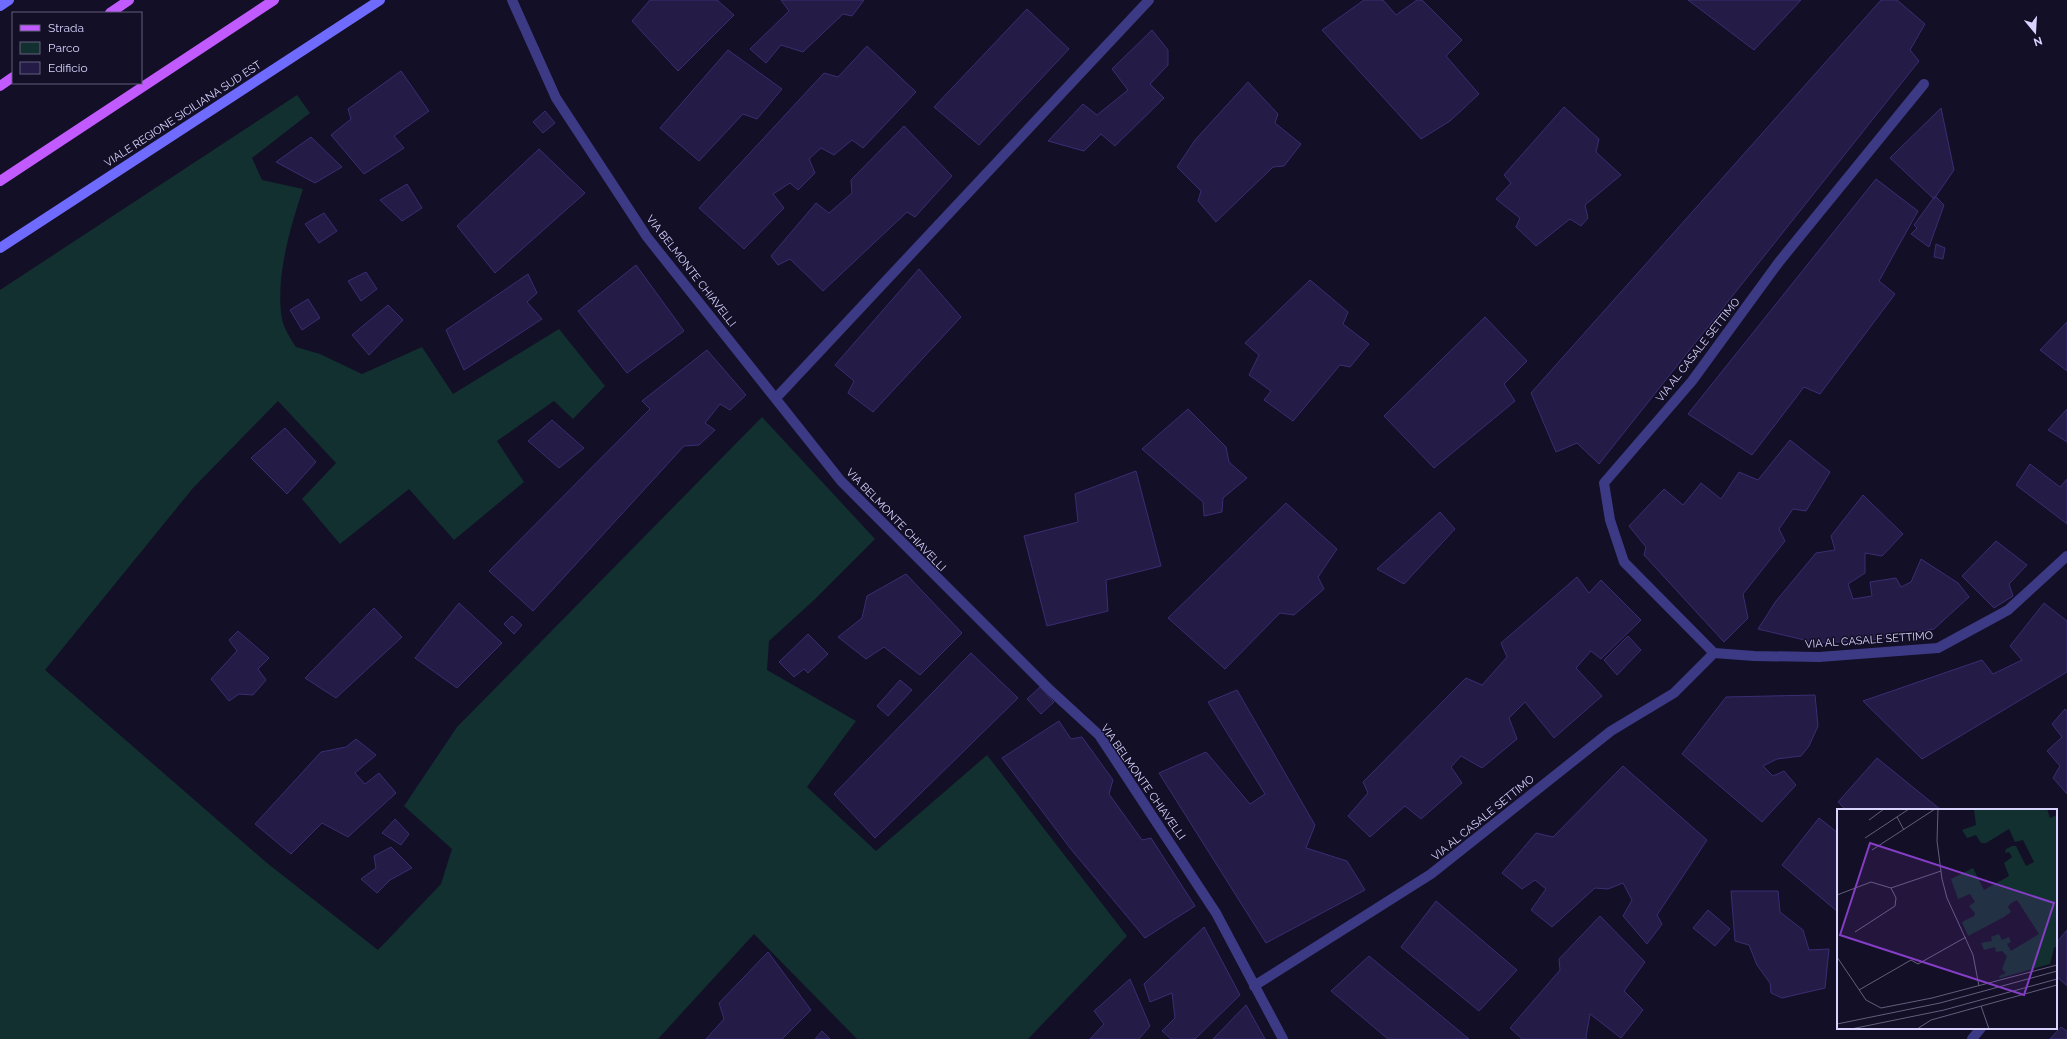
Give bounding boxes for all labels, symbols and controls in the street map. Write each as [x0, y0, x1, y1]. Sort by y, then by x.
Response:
legend [12, 12, 142, 84]
north arrow [2015, 12, 2055, 52]
text: Strada [48, 21, 84, 35]
text: N [2032, 34, 2044, 49]
text: Parco [48, 41, 80, 55]
street label: VIALE REGIONE SICILIANA SUD EST [102, 58, 264, 170]
text: Edificio [48, 61, 88, 75]
street label: VIA BELMONTE CHIAVELLI [643, 213, 739, 329]
street label: VIA AL CASALE SETTIMO [1653, 295, 1743, 405]
street label: VIA BELMONTE CHIAVELLI [843, 466, 949, 574]
street label: VIA AL CASALE SETTIMO [1805, 629, 1933, 651]
street label: VIA BELMONTE CHIAVELLI [1098, 722, 1188, 842]
street label: VIA AL CASALE SETTIMO [1429, 773, 1537, 863]
inset map [1837, 809, 2057, 1029]

